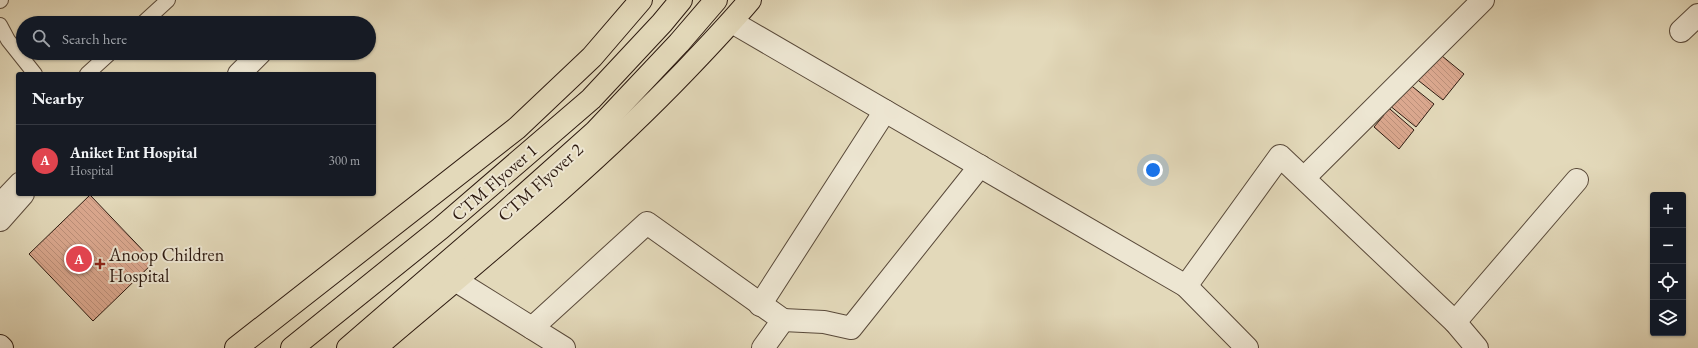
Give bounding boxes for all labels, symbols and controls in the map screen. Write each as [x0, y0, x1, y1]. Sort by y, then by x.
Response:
search box [16, 16, 376, 60]
icon: search [30, 27, 52, 49]
text: Search here [62, 29, 127, 48]
text: Nearby [32, 87, 84, 109]
street label: CTM Flyover 2 [493, 137, 588, 226]
street label: CTM Flyover 1 [446, 138, 542, 226]
text: Aniket Ent Hospital [70, 143, 197, 162]
text: A [40, 152, 50, 169]
text: 300 m [329, 152, 360, 169]
your location [1143, 160, 1163, 180]
text: Hospital [70, 162, 114, 179]
map controls [1650, 192, 1686, 336]
button: + [1650, 192, 1686, 228]
button: − [1650, 228, 1686, 264]
place label: Anoop Children Hospital [108, 243, 225, 287]
pin: A [66, 244, 92, 274]
marker: Anoop Children Hospital [94, 258, 106, 270]
button: locate [1650, 264, 1686, 300]
button: layers [1650, 300, 1686, 336]

